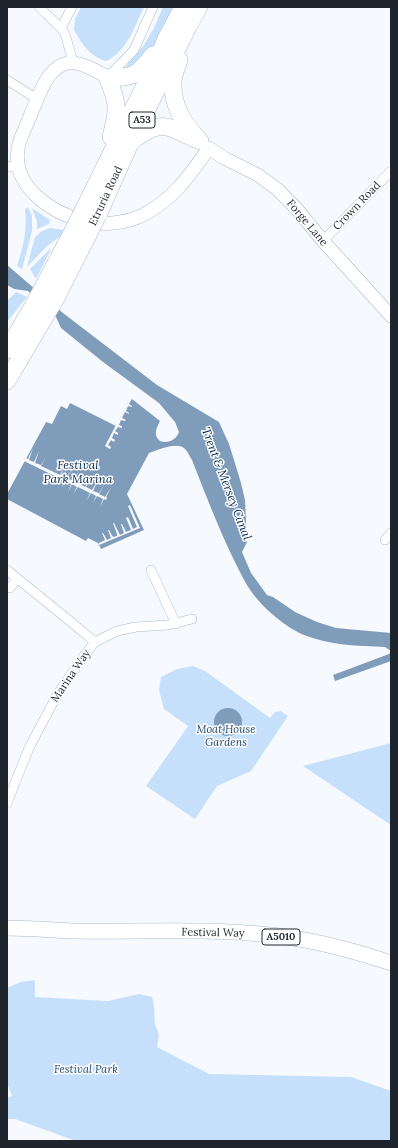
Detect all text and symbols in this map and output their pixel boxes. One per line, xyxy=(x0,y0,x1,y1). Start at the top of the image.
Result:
road number: A53 xyxy=(129,112,155,128)
street label: Etruria Road xyxy=(86,164,126,228)
street label: Crown Road xyxy=(331,179,383,233)
street label: Forge Lane xyxy=(284,197,330,249)
water label: Trent & Mersey Canal xyxy=(198,426,254,542)
water label: Festival Park Marina xyxy=(43,459,113,487)
street label: Marina Way xyxy=(49,647,93,705)
park label: Moat House Gardens xyxy=(196,723,256,749)
street label: Festival Way xyxy=(181,926,245,940)
road number: A5010 xyxy=(262,929,300,945)
park label: Festival Park xyxy=(54,1063,118,1077)

